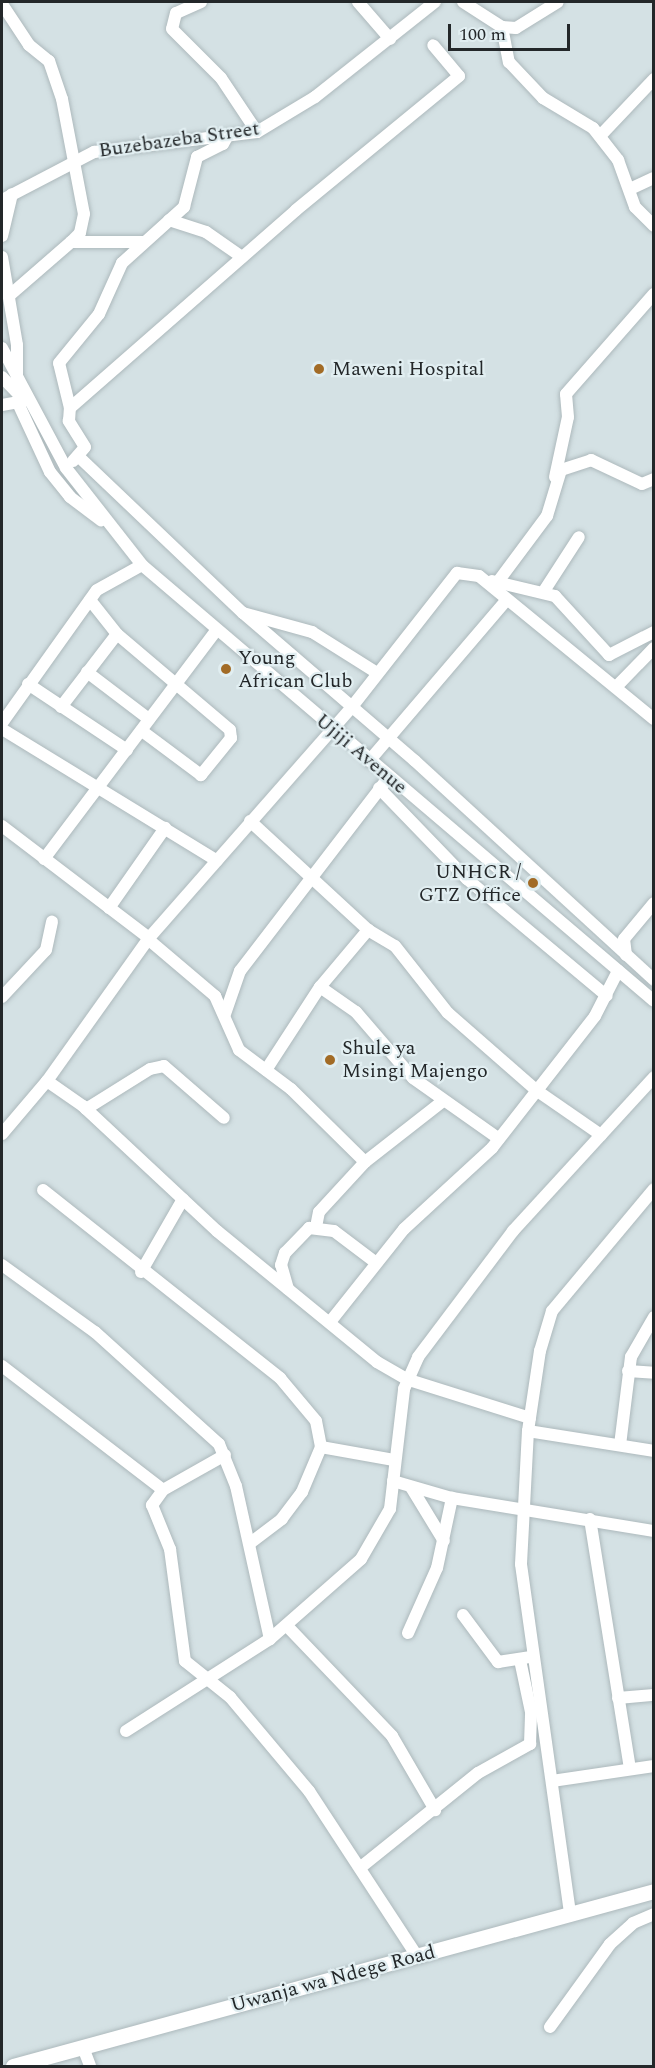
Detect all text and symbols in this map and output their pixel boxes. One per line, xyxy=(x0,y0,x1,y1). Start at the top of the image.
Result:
scale bar xyxy=(451,12,572,50)
text: 100 m xyxy=(459,21,506,48)
street label: Buzebazeba Street xyxy=(97,117,261,163)
place label: Maweni Hospital xyxy=(332,357,484,381)
marker: Maweni Hospital xyxy=(310,360,328,378)
place label: Young African Club xyxy=(238,646,352,693)
marker: Young African Club xyxy=(219,662,233,676)
street label: Ujiji Avenue xyxy=(310,709,412,799)
place label: UNHCR / GTZ Office xyxy=(419,860,521,907)
marker: UNHCR / GTZ Office xyxy=(526,876,540,890)
place label: Shule ya Msingi Majengo xyxy=(342,1036,488,1083)
marker: Shule ya Msingi Majengo xyxy=(323,1053,337,1067)
street label: Uwanja wa Ndege Road xyxy=(228,1940,438,2018)

